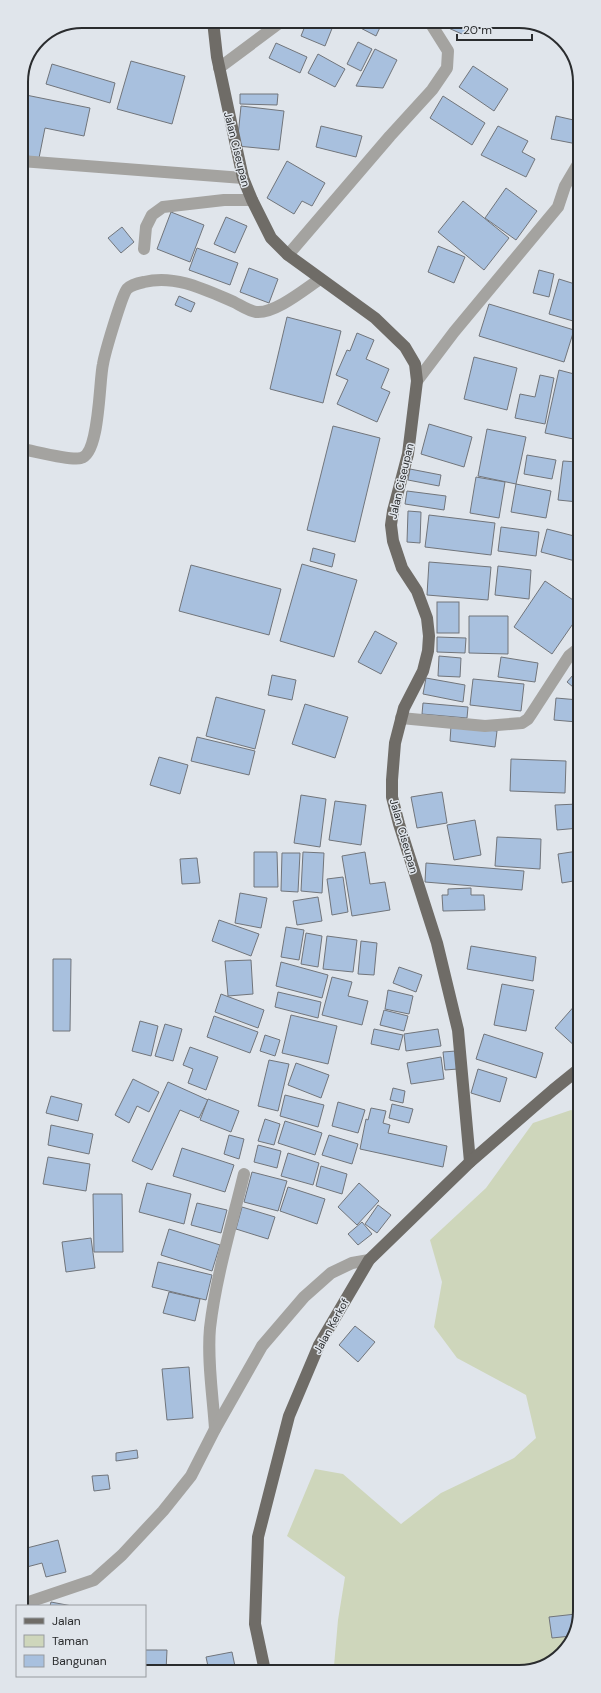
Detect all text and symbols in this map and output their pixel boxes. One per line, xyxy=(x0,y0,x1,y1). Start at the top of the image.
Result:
scale bar xyxy=(457,16,532,42)
text: 20 m xyxy=(463,22,492,38)
street label: Jalan Ciseupan xyxy=(221,110,253,188)
street label: Jalan Ciseupan xyxy=(386,442,416,520)
street label: Jalan Ciseupan xyxy=(387,797,421,875)
street label: Jalan Kerkof xyxy=(310,1296,352,1356)
legend xyxy=(16,1605,146,1677)
text: Jalan xyxy=(52,1613,81,1629)
text: Taman xyxy=(52,1633,89,1649)
text: Bangunan xyxy=(52,1653,107,1669)

